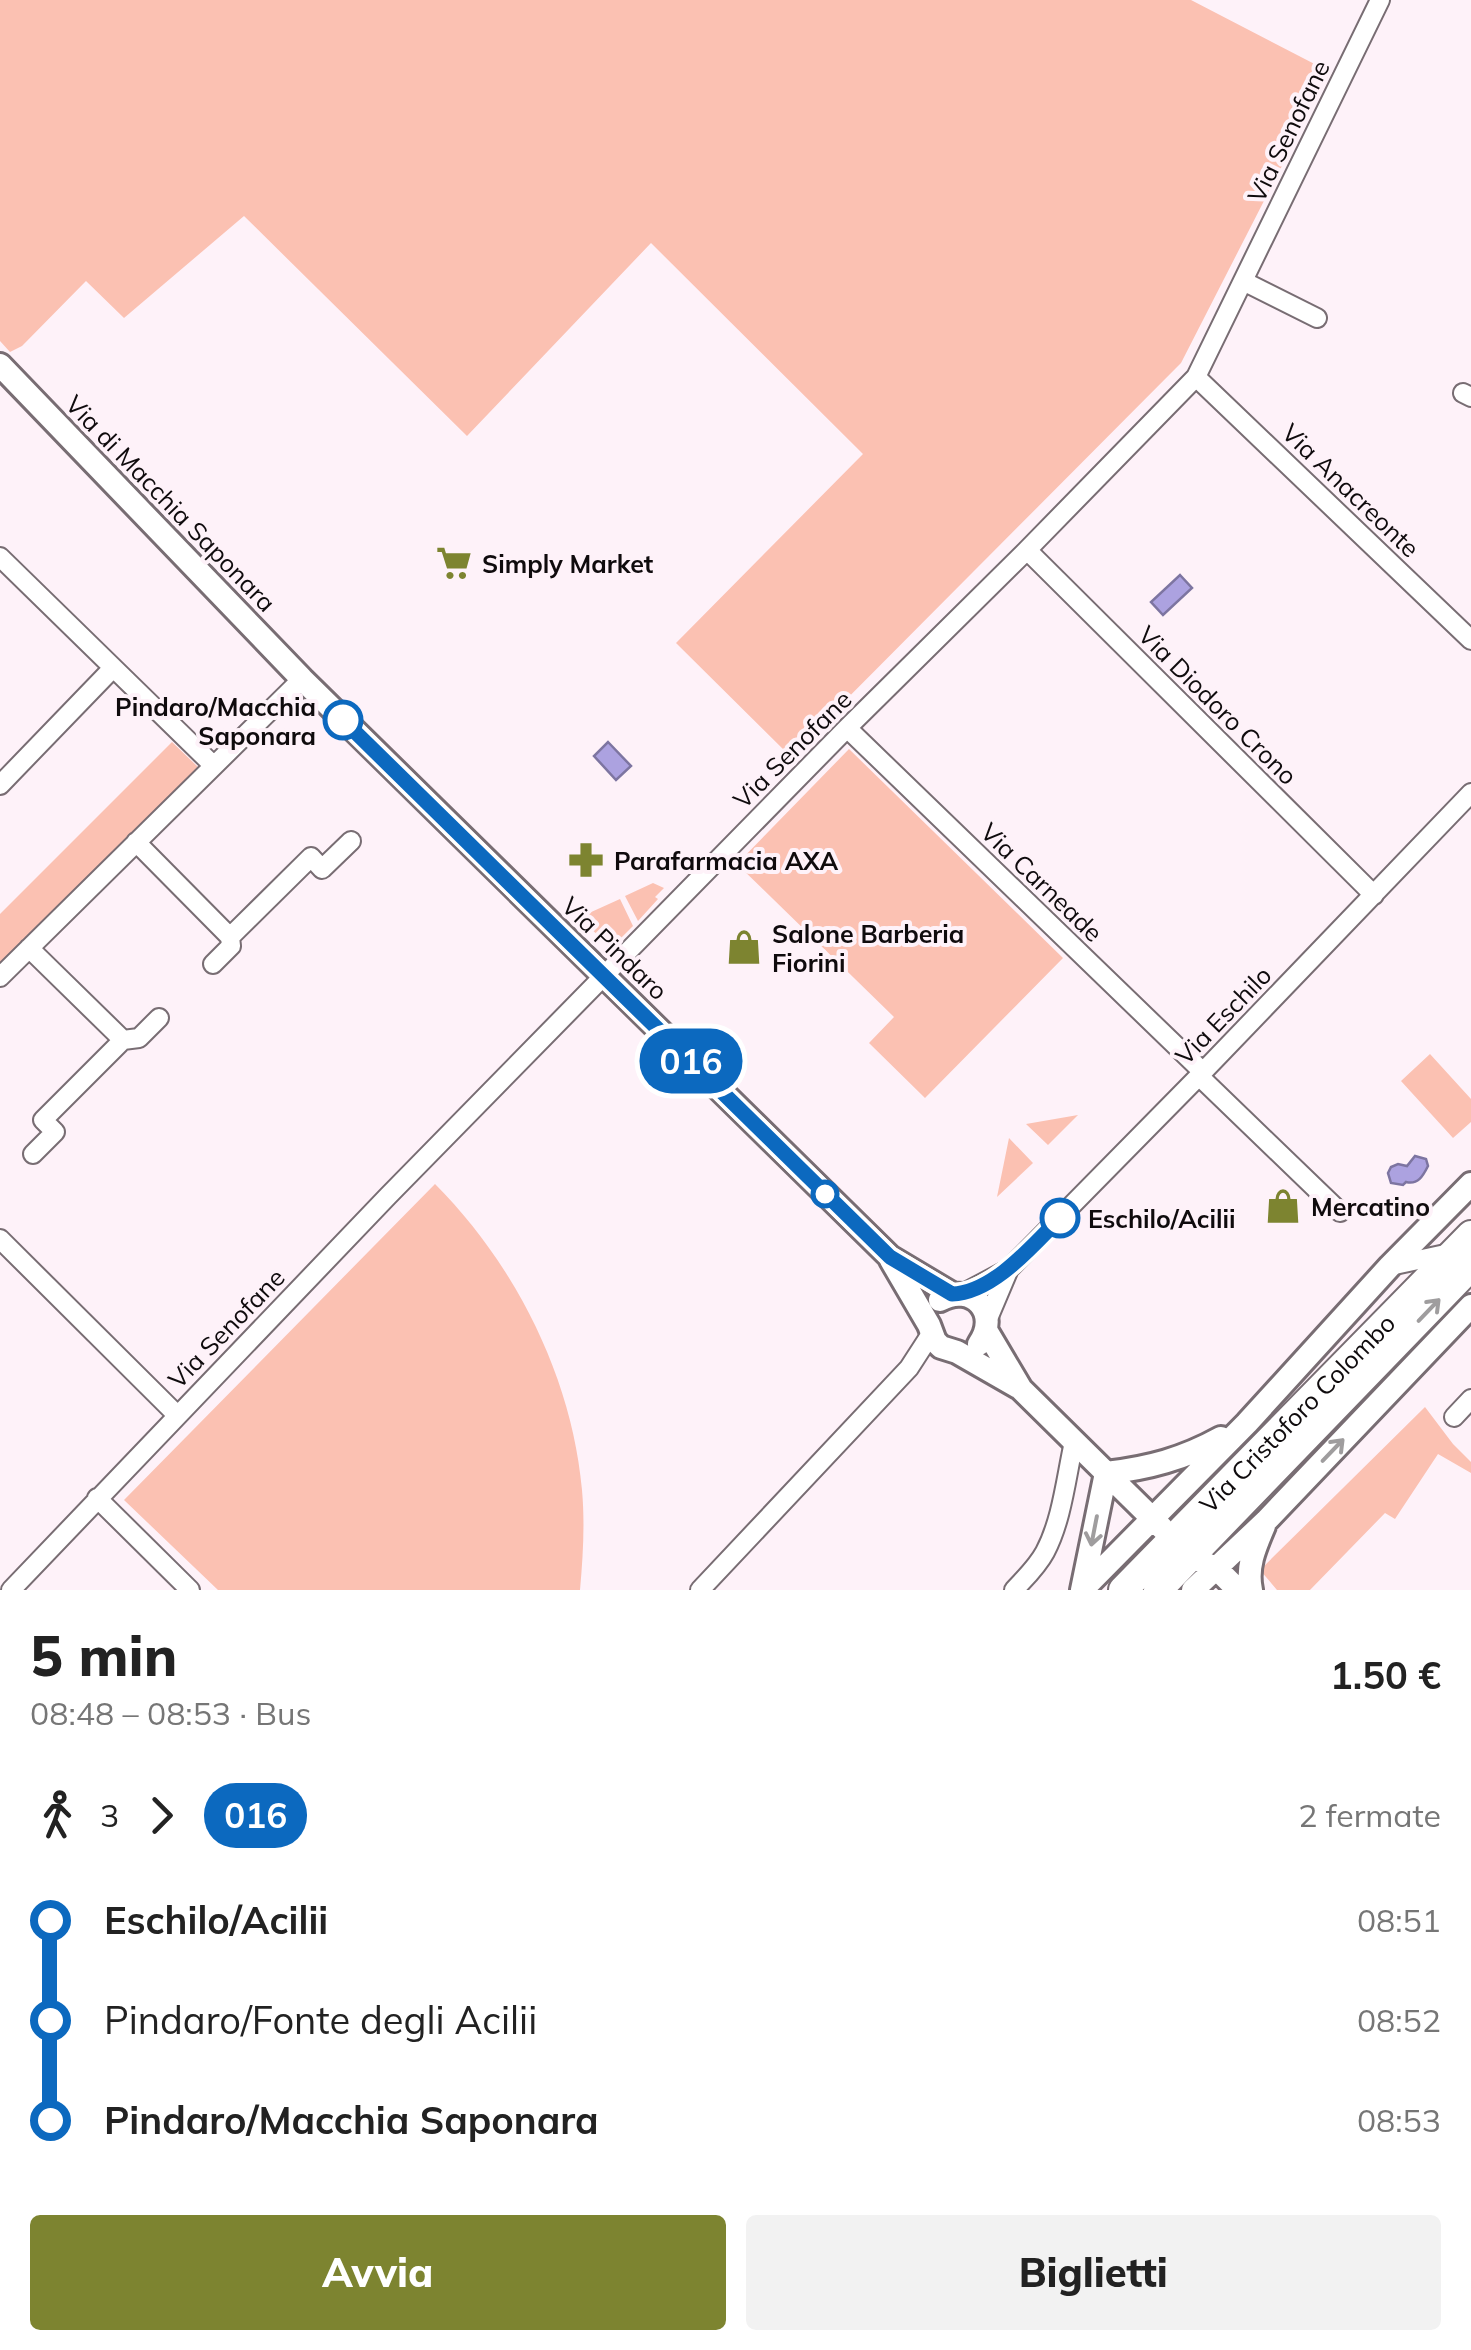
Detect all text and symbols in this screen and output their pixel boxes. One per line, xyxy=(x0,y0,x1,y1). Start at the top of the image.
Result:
street label: Via Senofane xyxy=(1240,55,1336,207)
street label: Via di Macchia Saponara xyxy=(59,388,283,618)
street label: Via Anacreonte xyxy=(1276,417,1426,563)
supermarket icon: Simply Market xyxy=(435,544,473,582)
place label: Simply Market xyxy=(482,548,654,579)
street label: Via Diodoro Crono xyxy=(1132,619,1304,791)
street label: Via Senofane xyxy=(726,683,858,815)
place label: Pindaro/Macchia Saponara xyxy=(115,691,316,751)
marker: Pindaro/Macchia Saponara xyxy=(324,701,362,739)
street label: Via Carneade xyxy=(975,816,1109,948)
pharmacy icon: Parafarmacia AXA xyxy=(567,841,605,879)
place label: Parafarmacia AXA xyxy=(614,845,838,876)
street label: Via Pindaro xyxy=(556,890,674,1006)
place label: Salone Barberia Fiorini xyxy=(772,918,964,978)
shop icon: Salone Barberia Fiorini xyxy=(725,928,763,966)
street label: Via Eschilo xyxy=(1168,959,1278,1071)
line badge: 016 xyxy=(634,1028,748,1094)
text: 016 xyxy=(659,1039,723,1083)
unlabelled marker xyxy=(812,1181,838,1207)
shop icon: Mercatino xyxy=(1264,1187,1302,1225)
place label: Mercatino xyxy=(1311,1191,1430,1222)
marker: Eschilo/Acilii xyxy=(1041,1199,1079,1237)
place label: Eschilo/Acilii xyxy=(1088,1203,1236,1234)
street label: Via Senofane xyxy=(161,1262,291,1394)
one-way arrow xyxy=(1417,1299,1441,1323)
street label: Via Cristoforo Colombo xyxy=(1192,1307,1401,1519)
one-way arrow xyxy=(1321,1438,1344,1463)
one-way arrow xyxy=(1083,1515,1102,1547)
text: 5 min xyxy=(30,1621,177,1690)
text: 1.50 € xyxy=(1330,1651,1441,1699)
text: 08:48 – 08:53 · Bus xyxy=(30,1693,311,1733)
icon: walk xyxy=(30,1788,85,1843)
icon: forward xyxy=(134,1788,189,1843)
text: 016 xyxy=(224,1793,287,1837)
text: 3 xyxy=(100,1795,119,1835)
text: 2 fermate xyxy=(1298,1795,1441,1835)
text: Eschilo/Acilii xyxy=(104,1896,328,1944)
text: 08:51 xyxy=(1357,1900,1441,1940)
text: Pindaro/Fonte degli Acilii xyxy=(104,1996,537,2044)
text: 08:52 xyxy=(1357,2000,1441,2040)
text: Pindaro/Macchia Saponara xyxy=(104,2096,599,2144)
text: 08:53 xyxy=(1357,2100,1441,2140)
button: Avvia xyxy=(30,2215,726,2330)
button: Biglietti xyxy=(746,2215,1441,2330)

